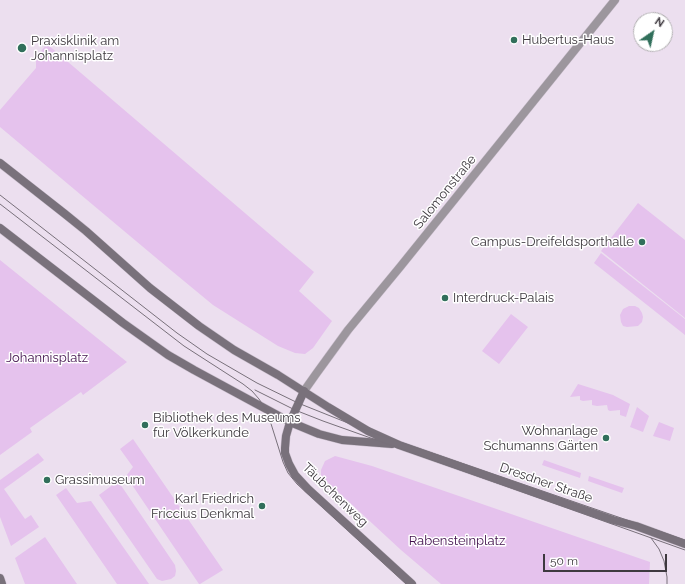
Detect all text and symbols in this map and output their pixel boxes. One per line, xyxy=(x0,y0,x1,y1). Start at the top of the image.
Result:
north arrow xyxy=(633,12,673,52)
text: N xyxy=(652,15,667,30)
place label: Hubertus-Haus xyxy=(522,32,614,48)
place label: Praxisklinik am Johannisplatz xyxy=(31,33,119,64)
marker: Hubertus-Haus xyxy=(509,35,519,45)
marker: Praxisklinik am Johannisplatz xyxy=(16,42,28,54)
street label: Salomonstraße xyxy=(410,152,480,232)
place label: Campus-Dreifeldsporthalle xyxy=(471,234,634,250)
marker: Campus-Dreifeldsporthalle xyxy=(637,237,647,247)
place label: Interdruck-Palais xyxy=(453,290,554,306)
marker: Interdruck-Palais xyxy=(440,293,450,303)
park label: Johannisplatz xyxy=(6,350,88,366)
place label: Bibliothek des Museums für Völkerkunde xyxy=(153,410,301,441)
marker: Bibliothek des Museums für Völkerkunde xyxy=(140,420,150,430)
place label: Wohnanlage Schumanns Gärten xyxy=(483,423,598,454)
marker: Wohnanlage Schumanns Gärten xyxy=(601,433,611,443)
street label: Täubchenweg xyxy=(299,460,371,530)
street label: Dresdner Straße xyxy=(497,460,595,506)
place label: Grassimuseum xyxy=(55,472,145,488)
marker: Grassimuseum xyxy=(42,475,52,485)
place label: Karl Friedrich Friccius Denkmal xyxy=(151,491,254,522)
marker: Karl Friedrich Friccius Denkmal xyxy=(257,501,267,511)
park label: Rabensteinplatz xyxy=(409,533,505,549)
scale bar xyxy=(545,546,669,572)
text: 50 m xyxy=(550,554,578,568)

